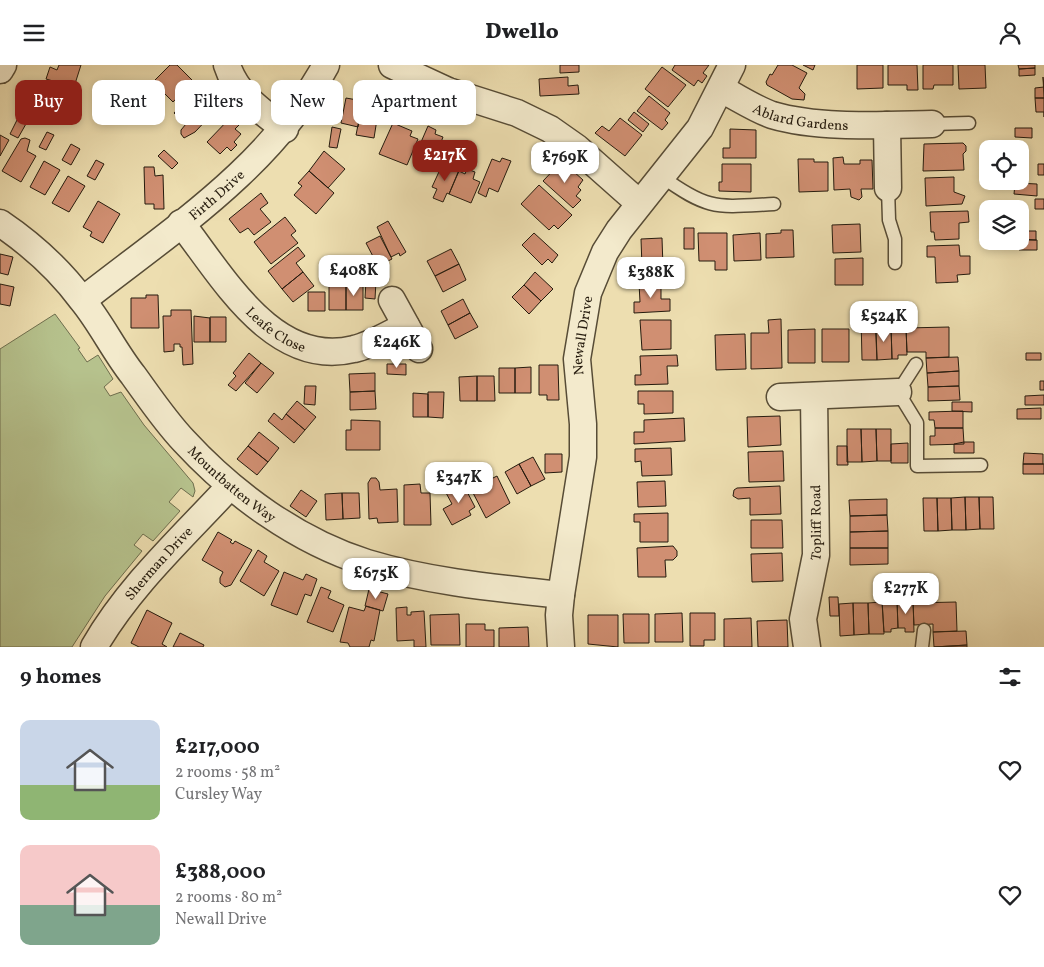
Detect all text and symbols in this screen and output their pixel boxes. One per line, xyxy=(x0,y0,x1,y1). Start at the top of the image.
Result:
text: Dwello xyxy=(485,17,559,48)
icon: menu xyxy=(20,19,48,47)
icon: person xyxy=(996,19,1024,47)
chip: Buy xyxy=(15,80,82,125)
chip: Rent xyxy=(92,80,165,125)
chip: Filters xyxy=(175,80,261,125)
chip: New xyxy=(271,80,343,125)
chip: Apartment xyxy=(353,80,476,125)
street label: Ablard Gardens xyxy=(749,100,849,136)
pin: £217K xyxy=(410,139,480,182)
map controls xyxy=(979,140,1029,250)
button: locate xyxy=(979,140,1029,190)
pin: £769K xyxy=(530,141,600,184)
text: £217K xyxy=(423,145,467,167)
text: £769K xyxy=(542,147,588,169)
street label: Firth Drive xyxy=(186,166,250,225)
button: layers xyxy=(979,200,1029,250)
pin: £408K xyxy=(319,255,389,297)
pin: £388K xyxy=(616,257,686,299)
text: £408K xyxy=(330,260,378,282)
text: £388K xyxy=(628,262,674,284)
street label: Newall Drive xyxy=(569,294,598,376)
pin: £524K xyxy=(849,301,919,343)
street label: Leafe Close xyxy=(241,303,308,358)
text: £524K xyxy=(861,306,907,328)
pin: £246K xyxy=(362,327,432,369)
text: £246K xyxy=(373,332,421,354)
street label: Mountbatten Way xyxy=(183,443,280,528)
pin: £347K xyxy=(424,461,494,504)
text: £347K xyxy=(436,467,482,489)
street label: Topliff Road xyxy=(807,484,827,563)
street label: Sherman Drive xyxy=(121,523,198,605)
pin: £675K xyxy=(341,557,411,600)
text: £675K xyxy=(354,563,398,585)
pin: £277K xyxy=(871,573,941,615)
text: £277K xyxy=(884,578,928,600)
text: 9 homes xyxy=(20,663,101,692)
icon: filters xyxy=(996,663,1024,691)
text: £217,000 xyxy=(175,733,260,762)
icon: home xyxy=(60,740,120,800)
icon: heart xyxy=(996,756,1024,784)
text: 2 rooms · 58 m² xyxy=(175,762,280,784)
text: Cursley Way xyxy=(175,784,262,806)
text: £388,000 xyxy=(175,858,266,887)
icon: home xyxy=(60,865,120,925)
icon: heart xyxy=(996,881,1024,909)
text: 2 rooms · 80 m² xyxy=(175,887,282,909)
text: Newall Drive xyxy=(175,909,267,931)

